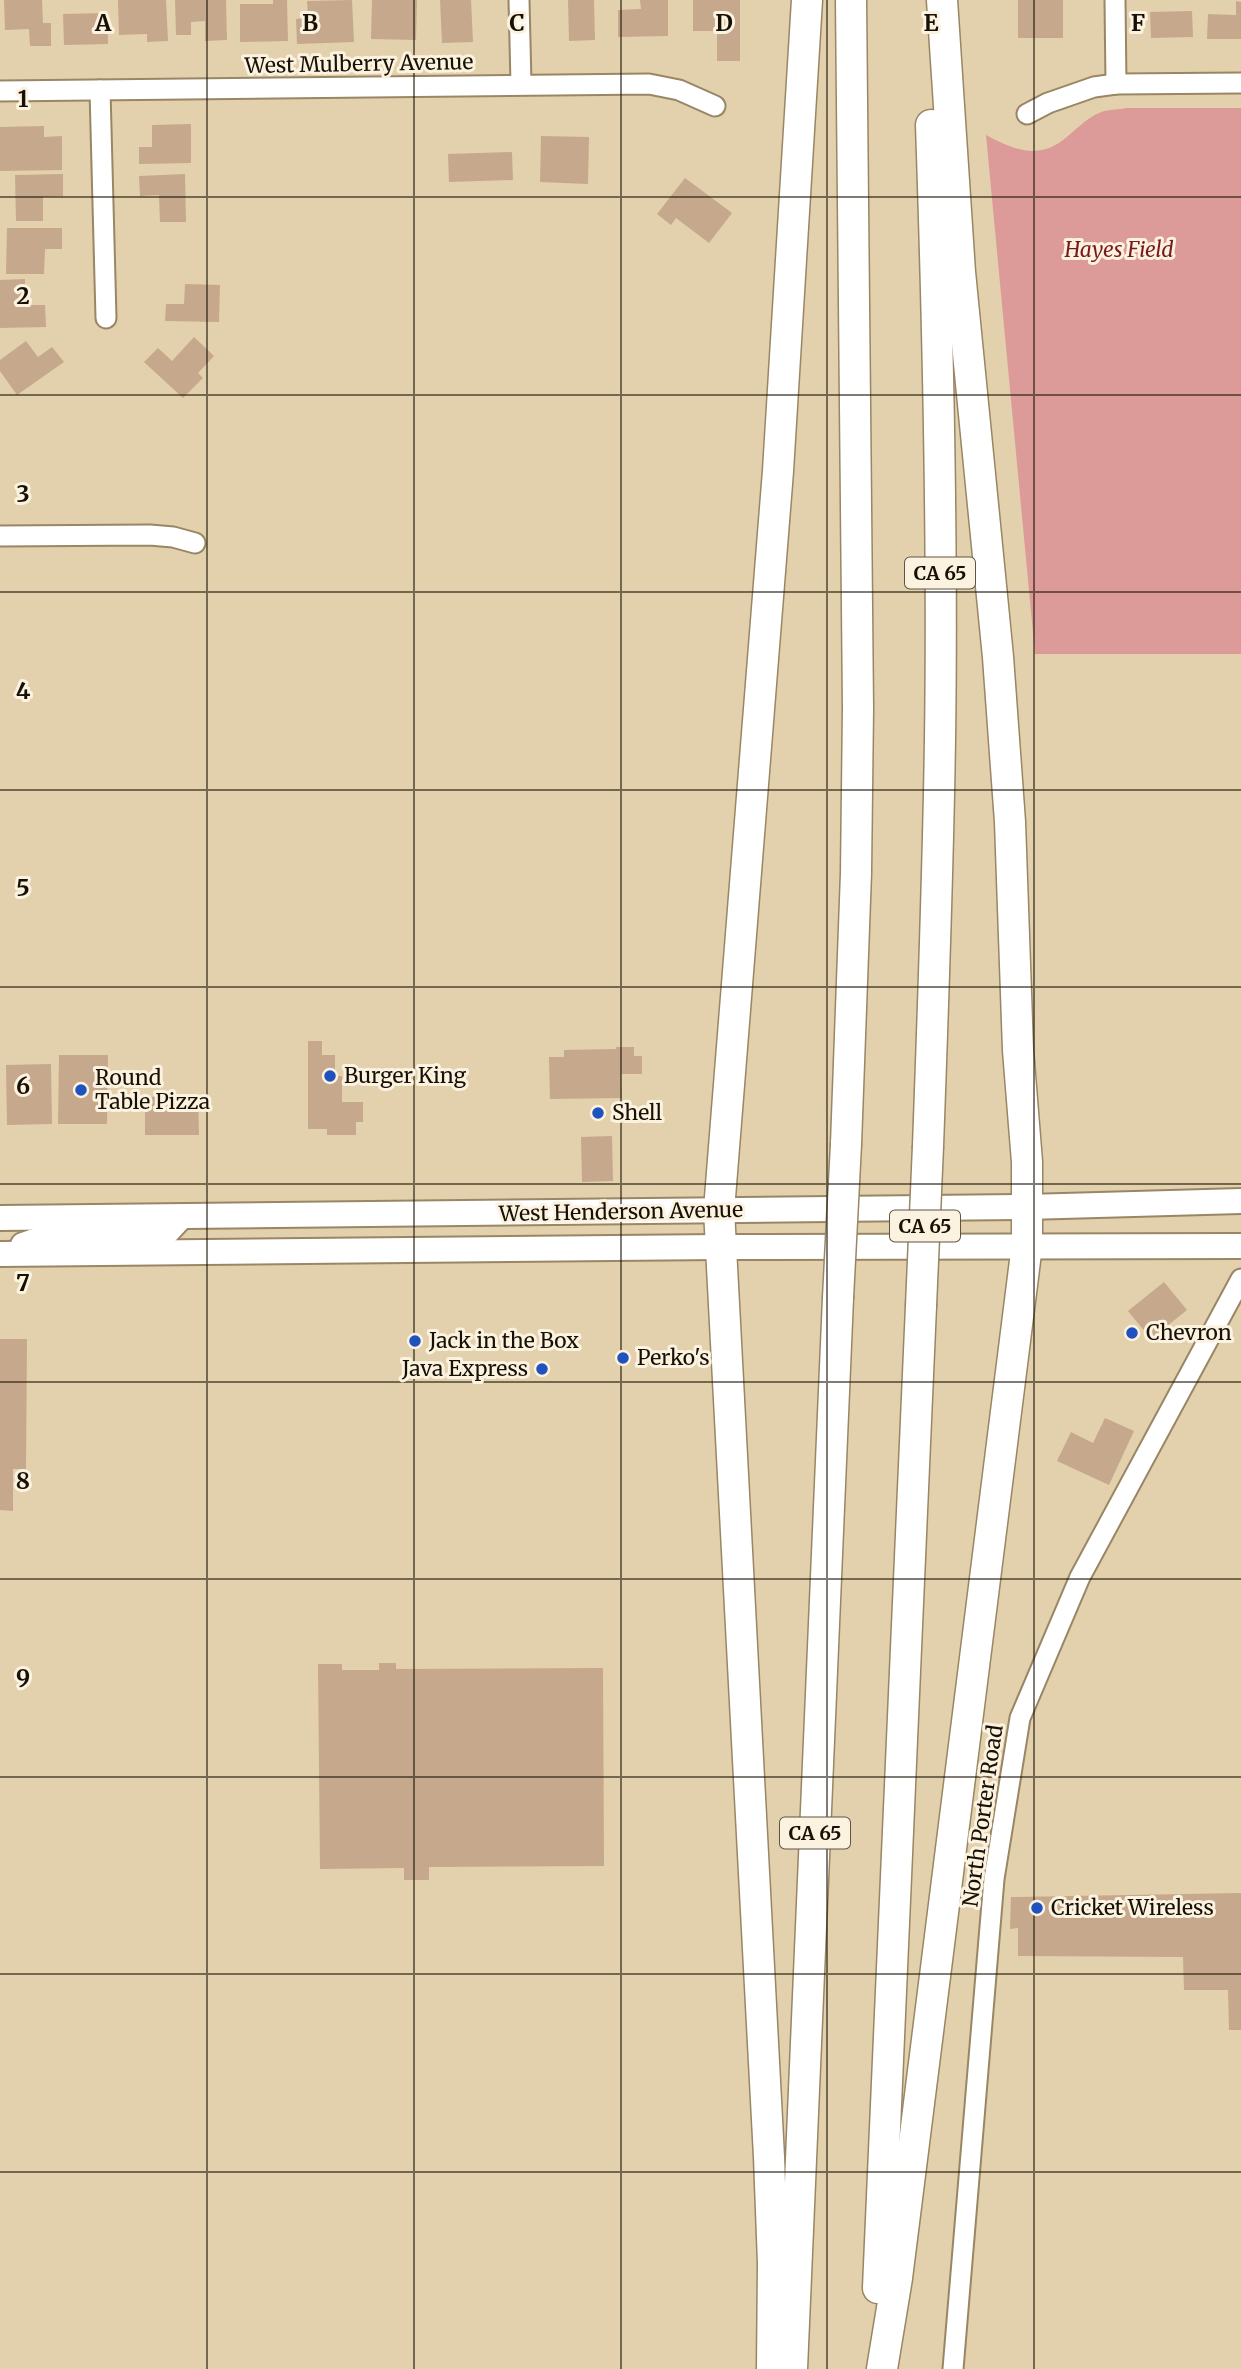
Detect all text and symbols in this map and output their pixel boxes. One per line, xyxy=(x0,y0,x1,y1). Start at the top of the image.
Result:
text: A xyxy=(94,8,112,37)
text: B xyxy=(302,8,318,37)
text: C xyxy=(509,8,525,37)
text: D xyxy=(715,8,733,37)
text: E xyxy=(923,8,939,37)
text: F xyxy=(1131,8,1145,37)
street label: West Mulberry Avenue xyxy=(243,48,474,79)
text: 1 xyxy=(18,84,29,113)
park label: Hayes Field xyxy=(1063,236,1174,263)
text: 2 xyxy=(16,281,30,310)
text: 3 xyxy=(16,479,30,508)
road number: CA 65 xyxy=(905,558,975,588)
text: 4 xyxy=(16,676,31,705)
text: 5 xyxy=(16,873,30,902)
place label: Burger King xyxy=(344,1062,467,1089)
place label: Round Table Pizza xyxy=(95,1064,210,1115)
marker: Burger King xyxy=(322,1068,338,1084)
text: 6 xyxy=(16,1071,30,1100)
marker: Round Table Pizza xyxy=(73,1082,89,1098)
place label: Shell xyxy=(612,1099,663,1126)
marker: Shell xyxy=(590,1105,606,1121)
street label: West Henderson Avenue xyxy=(498,1196,743,1227)
road number: CA 65 xyxy=(890,1210,960,1242)
text: 7 xyxy=(16,1268,30,1297)
place label: Chevron xyxy=(1146,1319,1232,1346)
marker: Chevron xyxy=(1124,1325,1140,1341)
place label: Jack in the Box xyxy=(428,1327,579,1354)
marker: Jack in the Box xyxy=(407,1333,423,1349)
place label: Perko's xyxy=(637,1344,710,1371)
marker: Perko's xyxy=(615,1350,631,1366)
place label: Java Express xyxy=(401,1355,528,1382)
marker: Java Express xyxy=(534,1361,550,1377)
text: 8 xyxy=(16,1466,30,1495)
text: 9 xyxy=(16,1663,30,1692)
street label: North Porter Road xyxy=(956,1723,1009,1909)
road number: CA 65 xyxy=(780,1817,850,1848)
place label: Cricket Wireless xyxy=(1051,1894,1214,1921)
marker: Cricket Wireless xyxy=(1029,1900,1045,1916)

